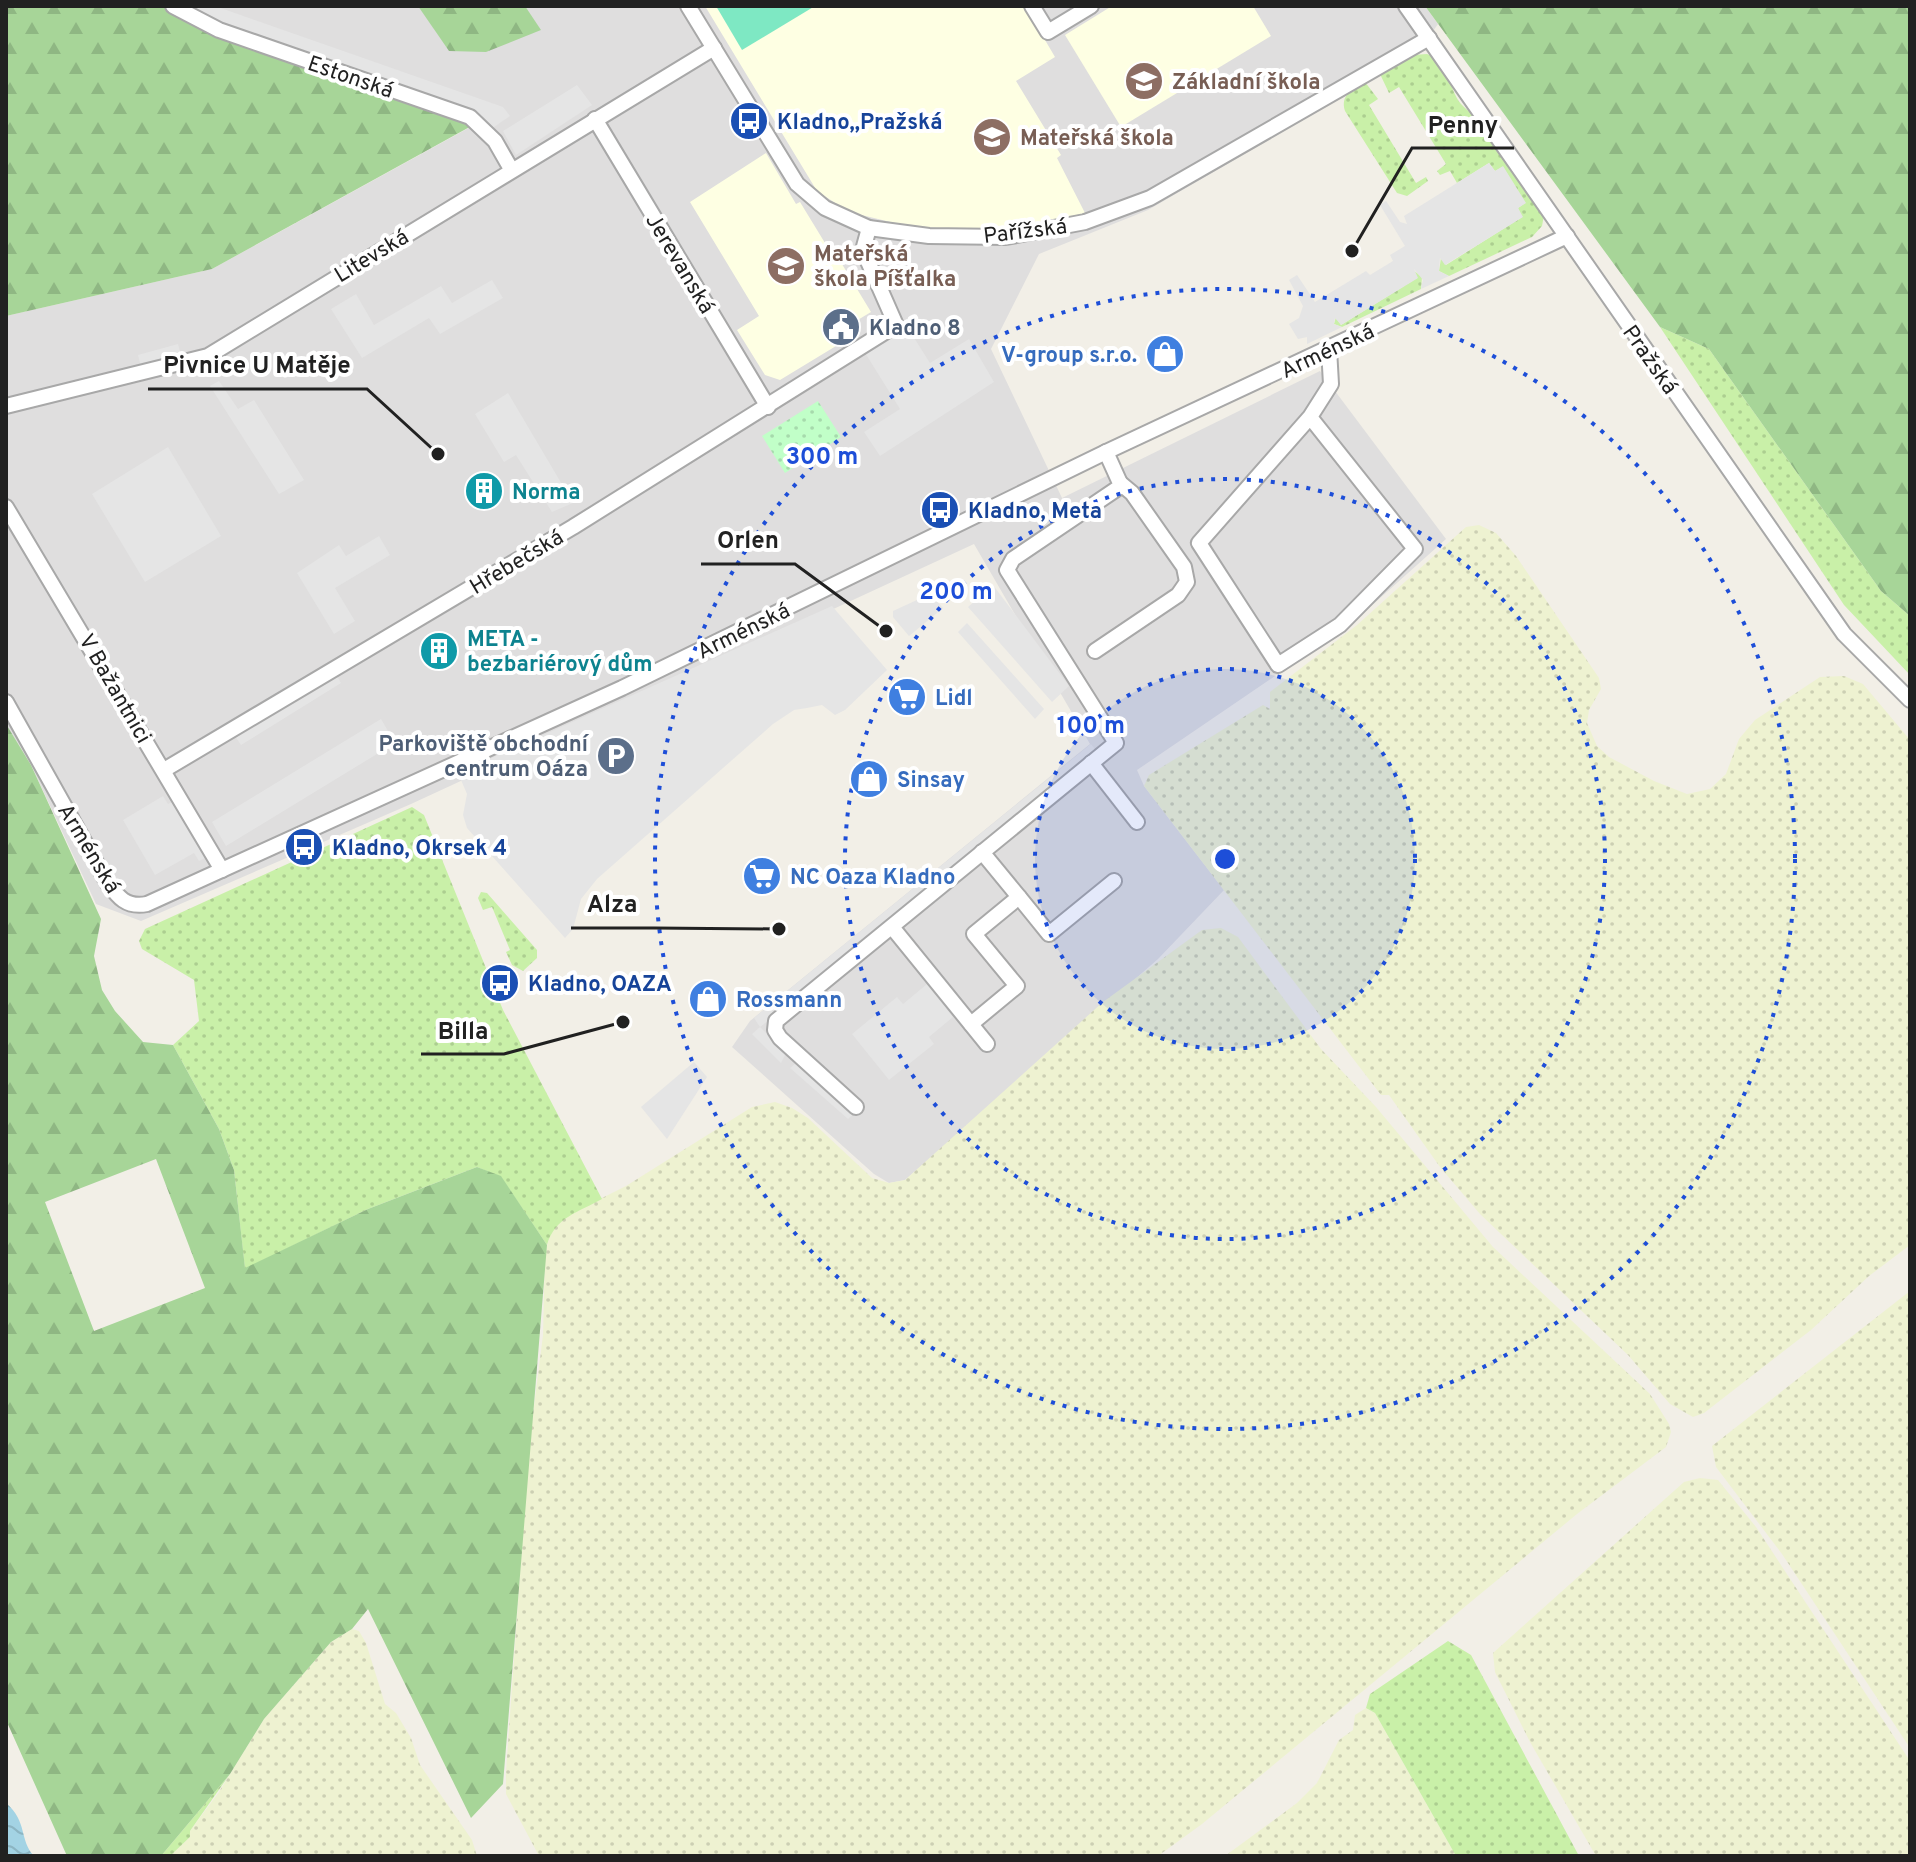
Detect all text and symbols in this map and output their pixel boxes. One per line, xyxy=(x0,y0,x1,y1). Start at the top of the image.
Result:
street label: Estonská xyxy=(304,51,397,106)
school or university icon: Základní škola xyxy=(1123,60,1165,102)
place label: Základní škola xyxy=(1172,70,1321,97)
bus stop icon: Kladno,,Pražská xyxy=(728,100,770,142)
callout: Penny xyxy=(1412,100,1514,148)
place label: Kladno,,Pražská xyxy=(777,110,943,137)
text: Penny xyxy=(1428,112,1498,142)
school or university icon: Mateřská škola xyxy=(971,116,1013,158)
place label: Mateřská škola xyxy=(1020,126,1174,153)
street label: Jerevanská xyxy=(638,209,719,319)
street label: Pařížská xyxy=(982,214,1069,251)
street label: Litevská xyxy=(330,225,414,290)
place label: Mateřská škola Píšťalka xyxy=(814,242,956,294)
school or university icon: Mateřská škola Píšťalka xyxy=(765,245,807,287)
public building icon: Kladno 8 xyxy=(820,306,862,348)
place label: Kladno 8 xyxy=(869,316,961,343)
street label: Arménská xyxy=(1277,319,1379,386)
street label: Pražská xyxy=(1615,321,1682,400)
shop icon: V-group s.r.o. xyxy=(1144,333,1186,375)
callout: Pivnice U Matěje xyxy=(148,341,367,389)
place label: V-group s.r.o. xyxy=(1001,343,1137,370)
text: Pivnice U Matěje xyxy=(163,352,351,382)
text: 300 m xyxy=(786,443,858,473)
building icon: Norma xyxy=(463,470,505,512)
place label: Norma xyxy=(512,480,581,507)
bus stop icon: Kladno, Meta xyxy=(919,489,961,531)
place label: Kladno, Meta xyxy=(968,499,1102,526)
callout: Orlen xyxy=(701,516,795,564)
street label: Hřebečská xyxy=(466,525,569,602)
text: Orlen xyxy=(717,527,779,557)
text: 200 m xyxy=(919,578,993,608)
street label: Arménská xyxy=(693,598,795,666)
place label: META - bezbariérový dům xyxy=(467,627,653,679)
street label: V Bažantnici xyxy=(72,630,156,749)
building icon: META - bezbariérový dům xyxy=(418,630,460,672)
supermarket icon: Lidl xyxy=(886,676,928,718)
place label: Lidl xyxy=(935,686,973,713)
text: 100 m xyxy=(1057,712,1125,742)
place label: Parkoviště obchodní centrum Oáza xyxy=(378,732,590,784)
parking icon: Parkoviště obchodní centrum Oáza xyxy=(595,735,637,777)
shop icon: Sinsay xyxy=(848,758,890,800)
place label: Sinsay xyxy=(897,768,965,795)
street label: Arménská xyxy=(50,799,125,899)
bus stop icon: Kladno, Okrsek 4 xyxy=(283,826,325,868)
place label: Kladno, Okrsek 4 xyxy=(332,836,507,863)
centre of rings xyxy=(1211,845,1239,873)
supermarket icon: NC Oaza Kladno xyxy=(741,855,783,897)
place label: NC Oaza Kladno xyxy=(790,865,955,892)
callout: Alza xyxy=(571,880,654,928)
text: Alza xyxy=(587,891,637,921)
bus stop icon: Kladno, OAZA xyxy=(479,962,521,1004)
place label: Kladno, OAZA xyxy=(528,972,672,999)
shop icon: Rossmann xyxy=(687,978,729,1020)
place label: Rossmann xyxy=(736,988,842,1015)
callout: Billa xyxy=(421,1006,504,1054)
text: Billa xyxy=(438,1018,488,1048)

